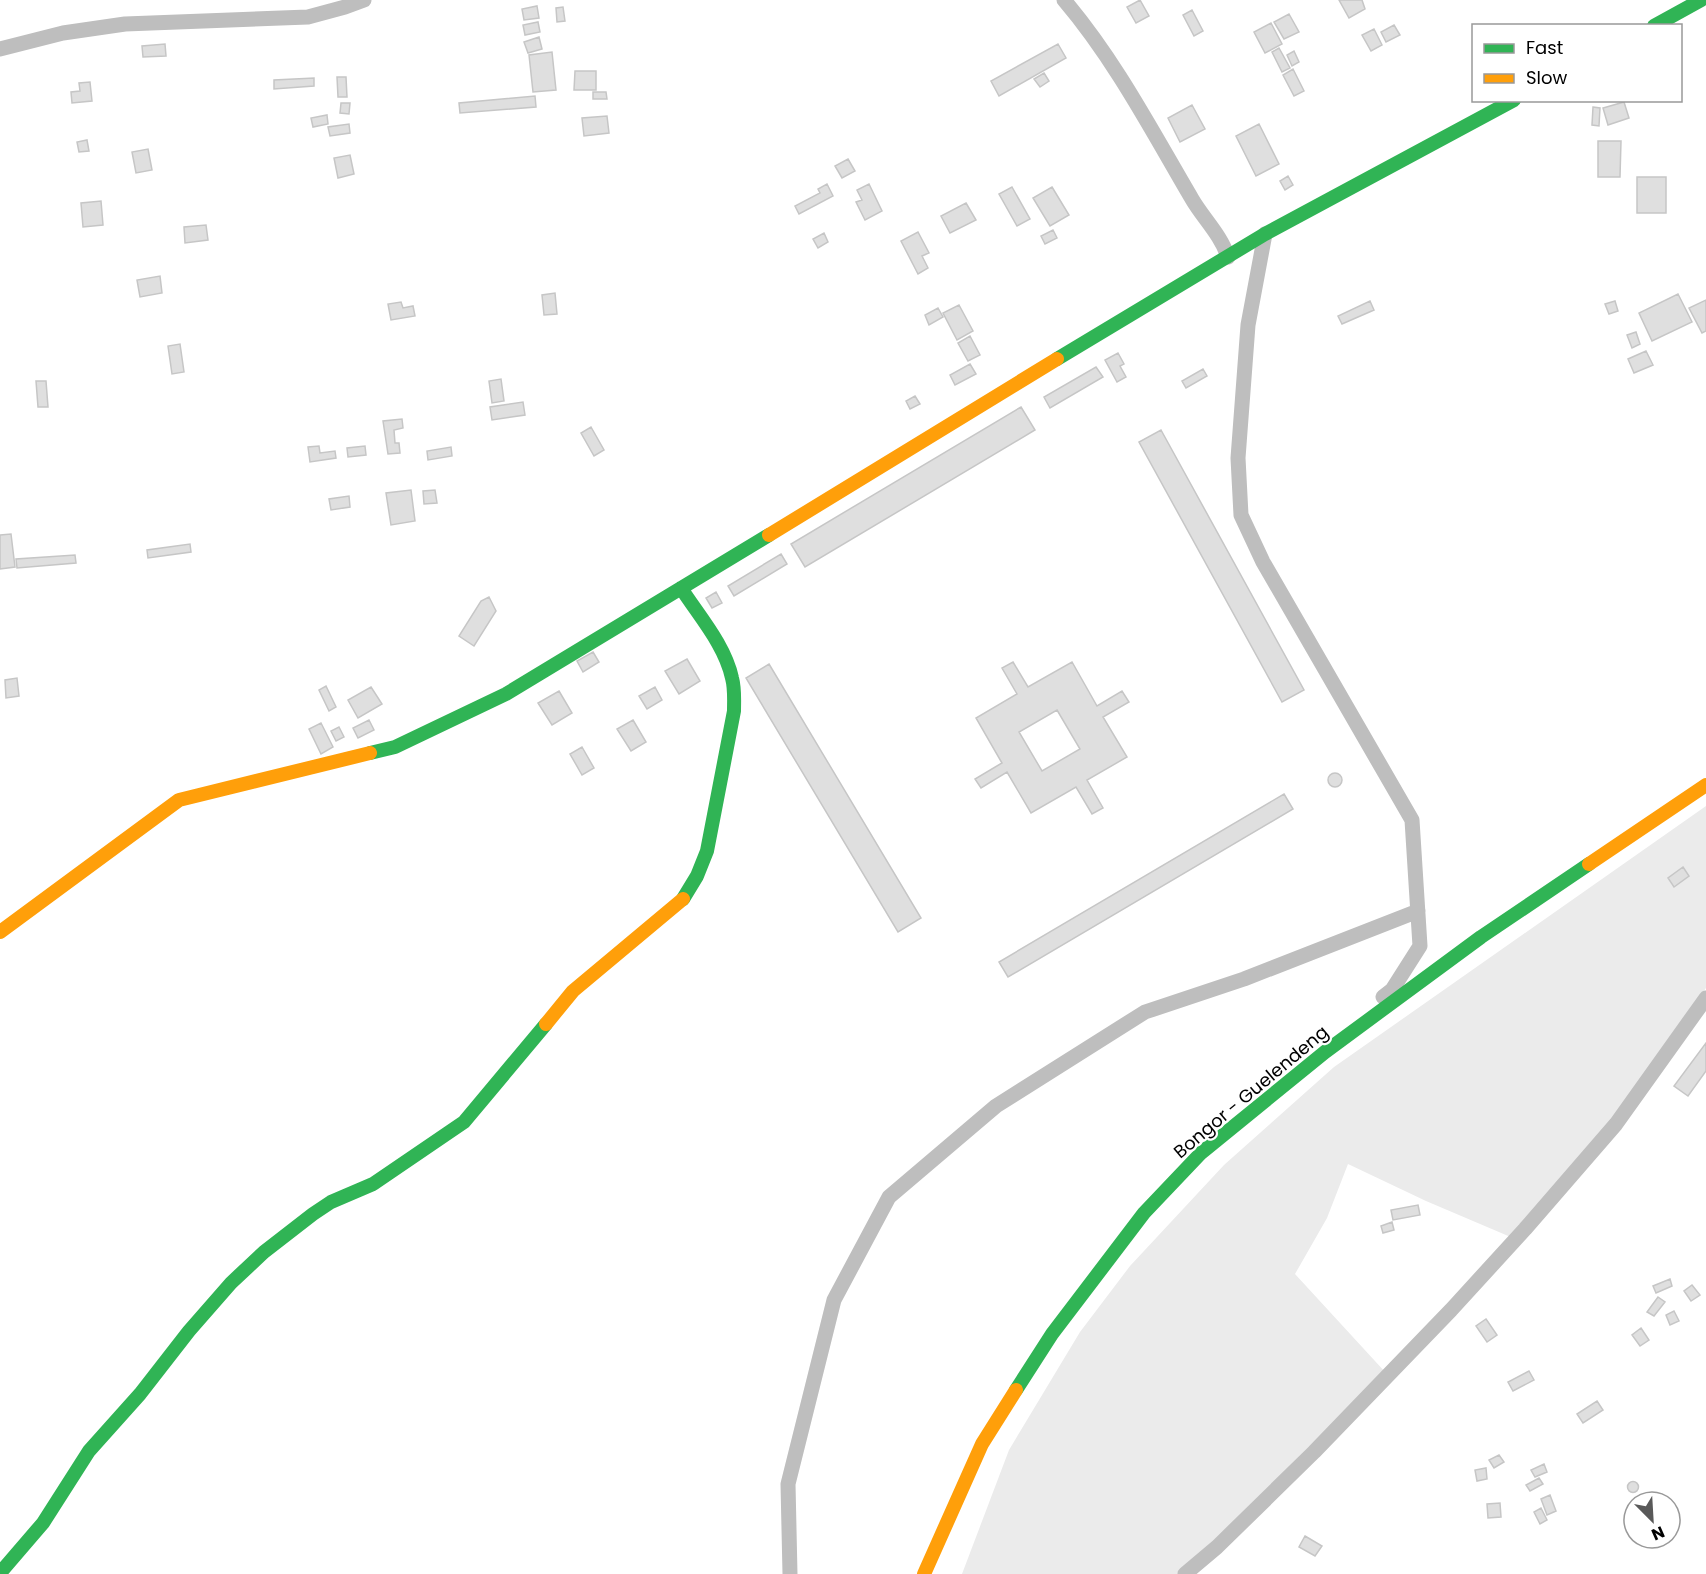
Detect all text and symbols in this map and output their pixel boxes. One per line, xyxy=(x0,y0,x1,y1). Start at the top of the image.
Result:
legend xyxy=(1472,24,1682,102)
text: Fast xyxy=(1526,35,1563,60)
text: Slow xyxy=(1526,65,1568,90)
street label: Bongor - Guelendeng xyxy=(1168,1019,1333,1164)
north arrow xyxy=(1622,1490,1682,1550)
text: N xyxy=(1648,1520,1668,1546)

